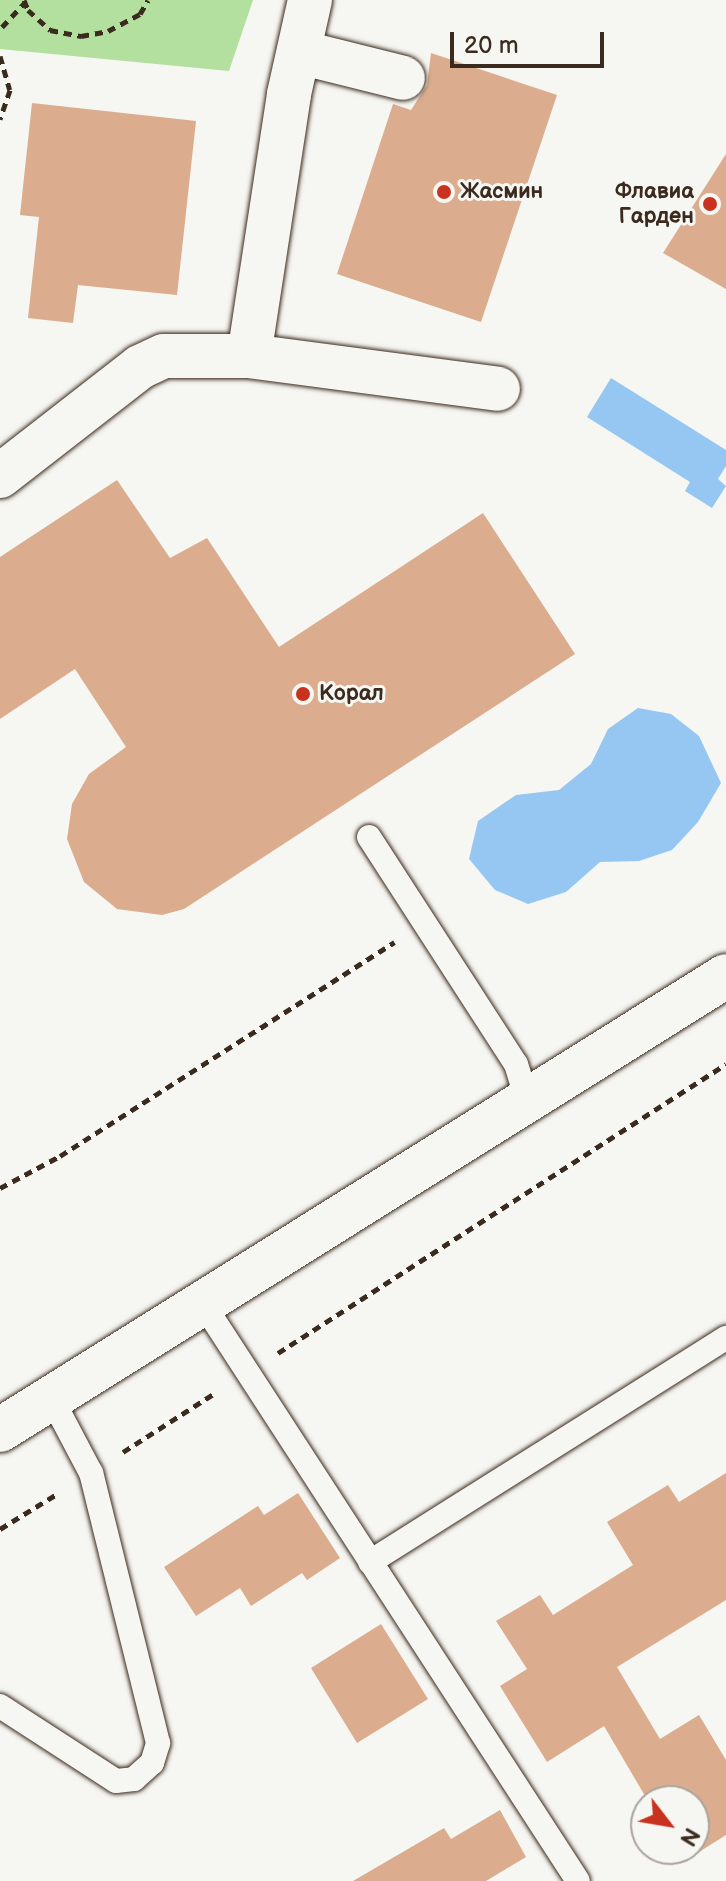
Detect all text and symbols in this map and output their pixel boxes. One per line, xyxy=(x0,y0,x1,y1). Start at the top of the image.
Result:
scale bar xyxy=(454,16,608,66)
text: 20 m xyxy=(464,31,519,60)
place label: Флавиа Гарден xyxy=(615,178,694,230)
place label: Жасмин xyxy=(460,179,543,205)
marker: Жасмин xyxy=(435,183,453,201)
marker: Флавиа Гарден xyxy=(701,195,719,213)
place label: Корал xyxy=(319,681,384,707)
marker: Корал xyxy=(294,685,312,703)
north arrow xyxy=(630,1785,710,1865)
text: N xyxy=(673,1823,705,1851)

